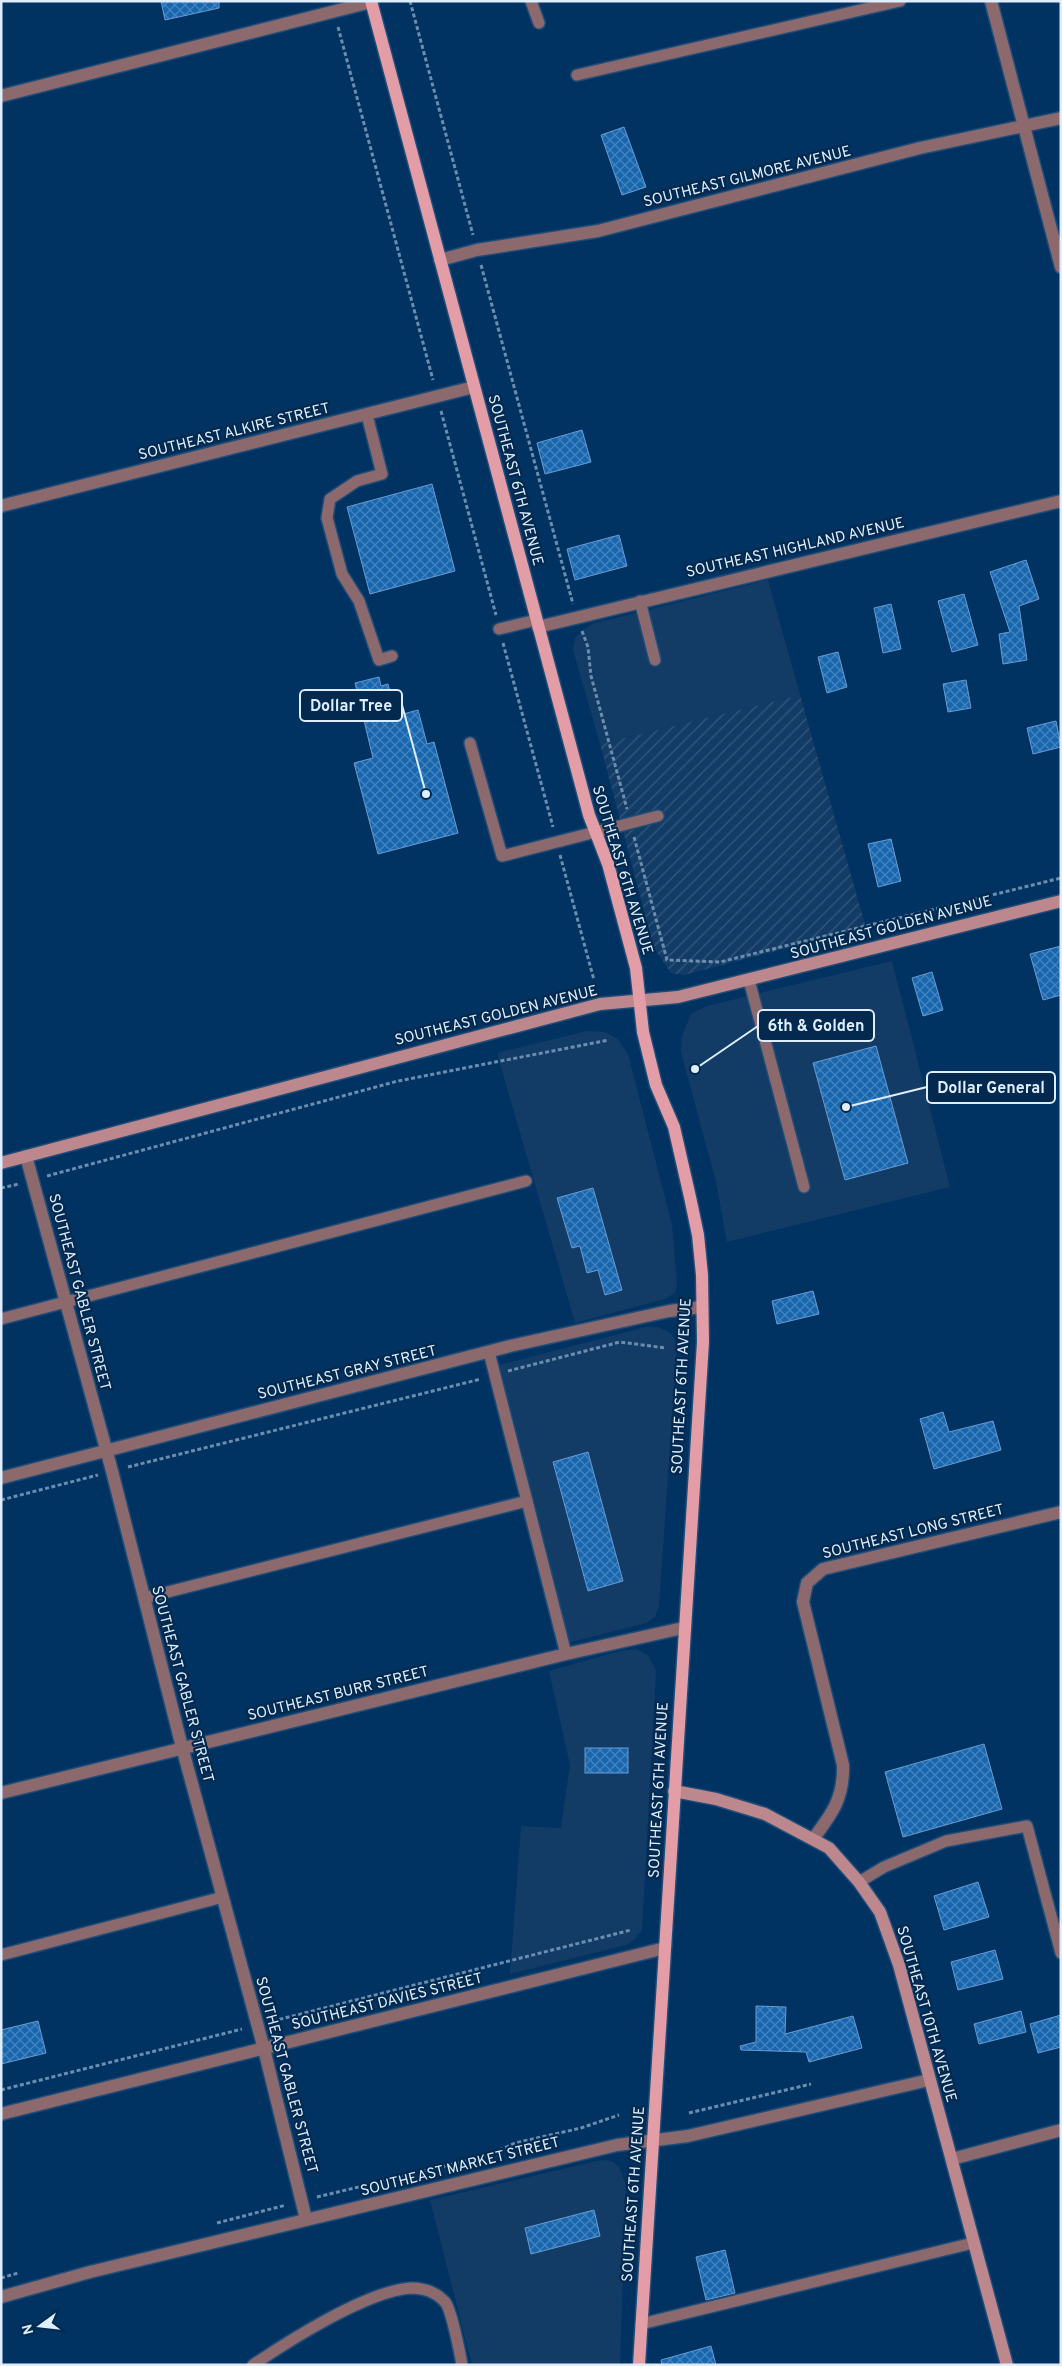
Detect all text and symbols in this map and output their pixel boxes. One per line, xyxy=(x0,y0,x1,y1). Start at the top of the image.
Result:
street label: SOUTHEAST GILMORE AVENUE xyxy=(641,142,853,213)
street label: SOUTHEAST 6TH AVENUE xyxy=(483,393,547,568)
street label: SOUTHEAST ALKIRE STREET xyxy=(137,399,332,465)
street label: SOUTHEAST HIGHLAND AVENUE xyxy=(684,514,906,583)
callout: Dollar Tree xyxy=(300,690,402,721)
text: Dollar Tree xyxy=(310,697,392,717)
street label: SOUTHEAST 6TH AVENUE xyxy=(587,783,656,957)
street label: SOUTHEAST GOLDEN AVENUE xyxy=(788,892,994,965)
street label: SOUTHEAST GOLDEN AVENUE xyxy=(393,982,600,1051)
callout: 6th & Golden xyxy=(758,1010,874,1041)
text: 6th & Golden xyxy=(768,1017,864,1037)
callout: Dollar General xyxy=(927,1072,1055,1103)
text: Dollar General xyxy=(937,1079,1045,1099)
street label: SOUTHEAST GABLER STREET xyxy=(43,1192,114,1393)
street label: SOUTHEAST 6TH AVENUE xyxy=(668,1298,697,1475)
street label: SOUTHEAST GRAY STREET xyxy=(256,1342,439,1405)
street label: SOUTHEAST LONG STREET xyxy=(821,1501,1006,1564)
street label: SOUTHEAST GABLER STREET xyxy=(146,1584,217,1785)
street label: SOUTHEAST BURR STREET xyxy=(246,1663,431,1726)
street label: SOUTHEAST 6TH AVENUE xyxy=(645,1702,674,1879)
street label: SOUTHEAST 10TH AVENUE xyxy=(891,1924,960,2105)
street label: SOUTHEAST DAVIES STREET xyxy=(290,1969,485,2035)
street label: SOUTHEAST GABLER STREET xyxy=(250,1975,321,2176)
street label: SOUTHEAST 6TH AVENUE xyxy=(619,2106,650,2283)
street label: SOUTHEAST MARKET STREET xyxy=(359,2133,562,2201)
north arrow xyxy=(15,2301,65,2351)
text: N xyxy=(19,2322,38,2336)

